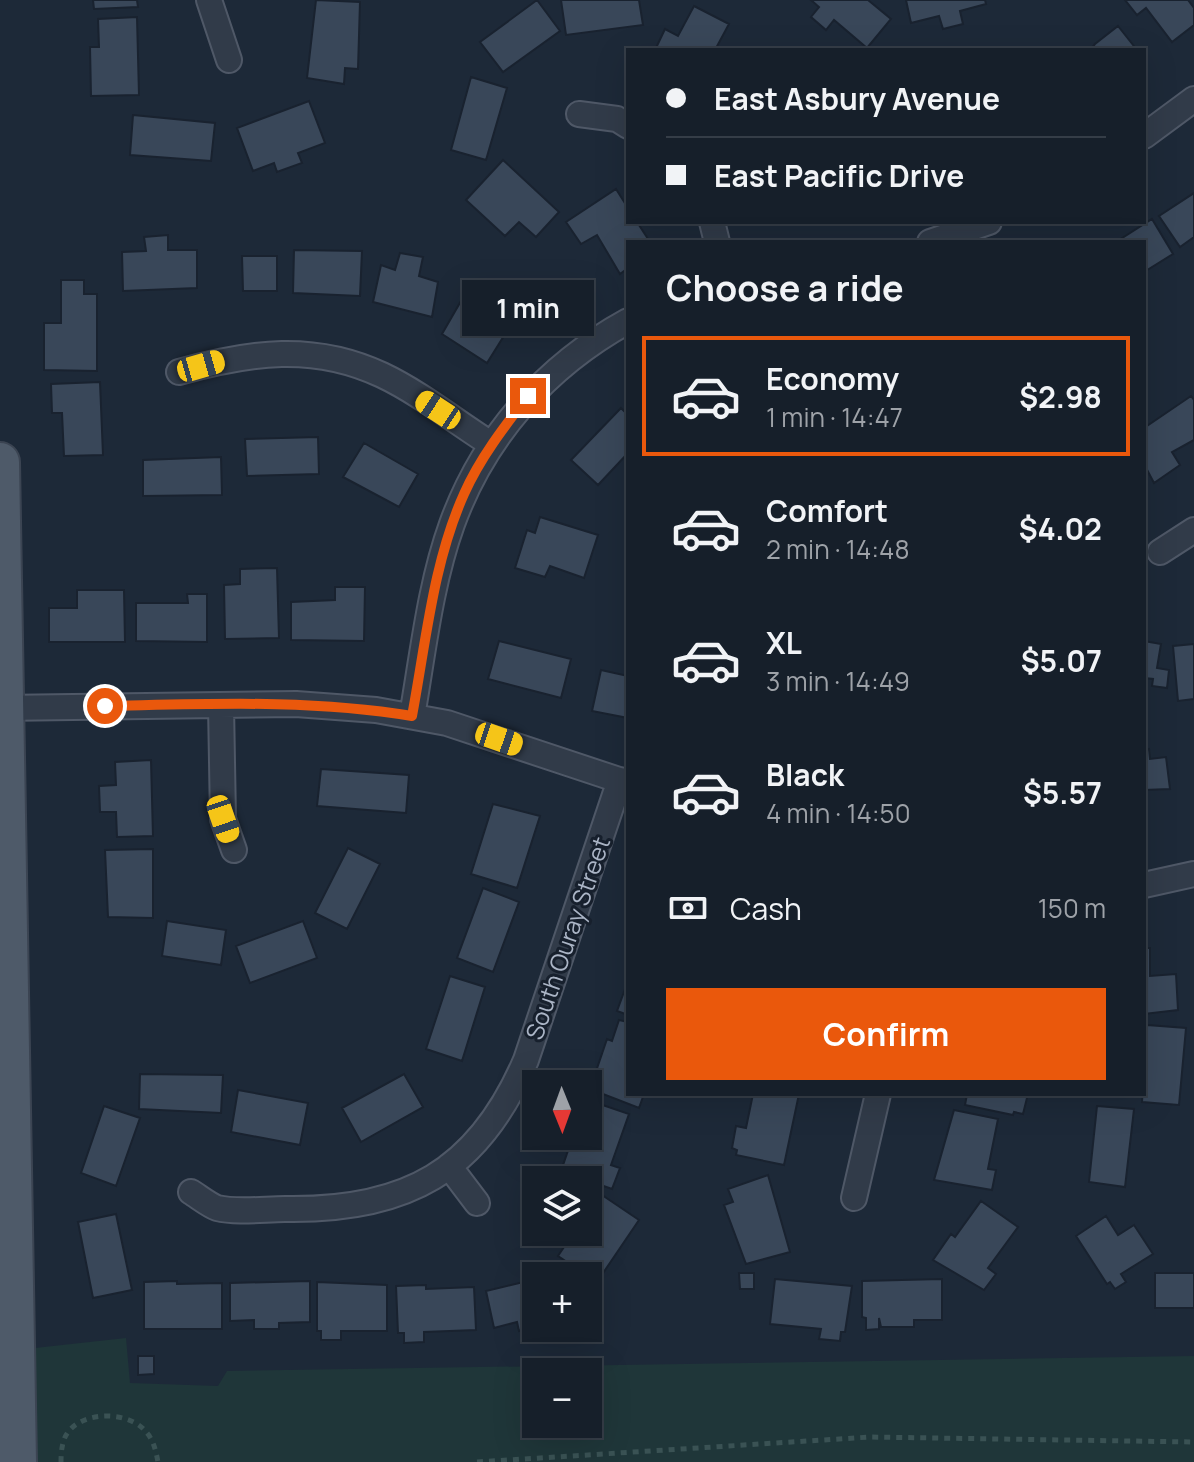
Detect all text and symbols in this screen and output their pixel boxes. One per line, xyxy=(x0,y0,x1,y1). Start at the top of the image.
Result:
text: East Asbury Avenue xyxy=(714,78,1000,119)
text: East Pacific Drive xyxy=(714,155,964,196)
text: Choose a ride xyxy=(666,263,904,312)
callout: 1 min xyxy=(462,280,594,336)
text: 1 min xyxy=(496,290,560,326)
car xyxy=(175,348,227,384)
text: Economy xyxy=(766,358,899,399)
icon: car xyxy=(670,360,742,432)
text: $2.98 xyxy=(1019,376,1102,417)
route end xyxy=(510,378,546,414)
car xyxy=(411,387,465,433)
text: 1 min · 14:47 xyxy=(766,399,903,435)
text: Comfort xyxy=(766,490,888,531)
icon: car xyxy=(670,492,742,564)
text: $4.02 xyxy=(1019,508,1102,549)
text: 2 min · 14:48 xyxy=(766,531,910,567)
text: XL xyxy=(766,622,802,663)
icon: car xyxy=(670,624,742,696)
text: $5.07 xyxy=(1021,640,1102,681)
text: 3 min · 14:49 xyxy=(766,663,910,699)
route start xyxy=(87,688,123,724)
car xyxy=(472,720,526,758)
text: Black xyxy=(766,754,844,795)
icon: car xyxy=(670,756,742,828)
text: $5.57 xyxy=(1023,772,1102,813)
car xyxy=(204,792,242,846)
text: 4 min · 14:50 xyxy=(766,795,911,831)
street label: South Ouray Street xyxy=(517,832,617,1044)
icon: cash xyxy=(666,886,710,930)
text: Cash xyxy=(730,888,802,929)
text: 150 m xyxy=(1038,890,1106,926)
button: Confirm xyxy=(666,988,1106,1080)
north arrow xyxy=(522,1070,602,1150)
map controls xyxy=(522,1070,602,1438)
button: layers xyxy=(522,1166,602,1246)
button: + xyxy=(522,1262,602,1342)
button: − xyxy=(522,1358,602,1438)

